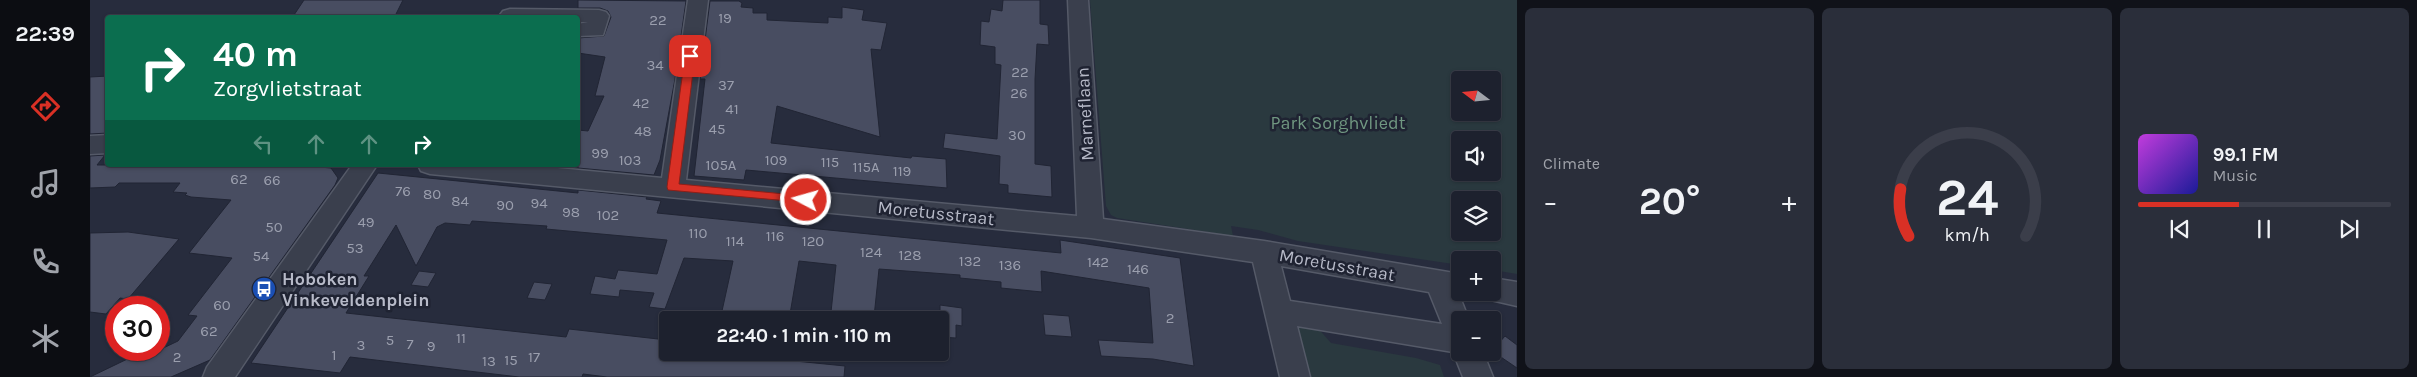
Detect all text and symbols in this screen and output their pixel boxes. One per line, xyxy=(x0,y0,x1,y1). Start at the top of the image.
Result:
house number: 19 xyxy=(718,9,732,27)
house number: 22 xyxy=(649,11,667,29)
text: 22:39 xyxy=(15,21,75,47)
text: 40 m xyxy=(213,34,298,75)
icon: right xyxy=(130,35,195,100)
pin xyxy=(669,35,711,77)
icon: arrive xyxy=(676,42,704,70)
house number: 34 xyxy=(646,56,664,74)
house number: 22 xyxy=(1011,63,1029,81)
street label: Marneflaan xyxy=(1072,67,1098,161)
north arrow xyxy=(1451,71,1501,121)
map controls xyxy=(1451,71,1501,361)
text: Zorgvlietstraat xyxy=(213,76,362,102)
house number: 37 xyxy=(718,76,734,94)
house number: 26 xyxy=(1010,84,1028,102)
icon: directions xyxy=(28,89,63,124)
house number: 42 xyxy=(632,94,650,112)
house number: 41 xyxy=(725,100,739,118)
park label: Park Sorghvliedt xyxy=(1271,112,1406,134)
house number: 45 xyxy=(709,120,725,138)
house number: 48 xyxy=(634,122,652,140)
house number: 30 xyxy=(1008,126,1026,144)
icon: left xyxy=(249,130,277,158)
icon: ahead xyxy=(302,130,330,158)
icon: ahead xyxy=(355,130,383,158)
icon: right xyxy=(408,130,436,158)
button: sound xyxy=(1451,131,1501,181)
house number: 99 xyxy=(591,144,609,162)
text: 99.1 FM xyxy=(2213,144,2279,166)
house number: 103 xyxy=(619,151,641,169)
house number: 109 xyxy=(765,151,787,169)
house number: 115 xyxy=(821,153,839,171)
text: Climate xyxy=(1543,154,1600,173)
house number: 105A xyxy=(706,156,737,174)
house number: 115A xyxy=(853,158,880,176)
house number: 119 xyxy=(893,162,911,180)
icon: music xyxy=(28,166,63,201)
text: Music xyxy=(2213,166,2257,185)
text: 24 xyxy=(1936,167,1998,228)
house number: 62 xyxy=(230,170,248,188)
house number: 66 xyxy=(263,171,281,189)
position arrow xyxy=(779,173,831,225)
text: 20° xyxy=(1639,179,1701,224)
house number: 76 xyxy=(395,182,411,200)
house number: 80 xyxy=(423,185,441,203)
text: − xyxy=(1543,185,1558,218)
text: + xyxy=(1782,185,1796,218)
button: layers xyxy=(1451,191,1501,241)
house number: 84 xyxy=(451,192,469,210)
house number: 94 xyxy=(530,194,548,212)
house number: 90 xyxy=(496,196,514,214)
street label: Moretusstraat xyxy=(877,196,996,230)
house number: 98 xyxy=(562,203,580,221)
house number: 102 xyxy=(597,206,619,224)
house number: 49 xyxy=(357,213,375,231)
icon: previous xyxy=(2166,215,2194,243)
icon: pause xyxy=(2250,215,2278,243)
icon: next xyxy=(2335,215,2363,243)
house number: 50 xyxy=(265,218,283,236)
house number: 110 xyxy=(689,224,708,242)
text: km/h xyxy=(1944,225,1990,246)
house number: 116 xyxy=(766,227,784,245)
house number: 114 xyxy=(726,232,745,250)
house number: 120 xyxy=(802,232,824,250)
house number: 53 xyxy=(346,239,364,257)
house number: 124 xyxy=(860,243,883,261)
icon: phone xyxy=(28,244,63,279)
street label: Moretusstraat xyxy=(1277,244,1397,286)
house number: 128 xyxy=(899,246,921,264)
house number: 54 xyxy=(253,247,270,265)
button: + xyxy=(1451,251,1501,301)
house number: 132 xyxy=(959,252,981,270)
house number: 142 xyxy=(1087,253,1109,271)
house number: 136 xyxy=(999,256,1021,274)
house number: 146 xyxy=(1127,260,1149,278)
place label: Hoboken Vinkeveldenplein xyxy=(282,268,429,311)
bus stop icon: Hoboken Vinkeveldenplein xyxy=(251,276,277,302)
speed limit sign: 30 xyxy=(105,296,170,361)
house number: 60 xyxy=(213,296,231,314)
house number: 2 xyxy=(1166,309,1174,327)
button: − xyxy=(1451,311,1501,361)
icon: climate xyxy=(28,321,63,356)
house number: 62 xyxy=(200,322,218,340)
text: 22:40 · 1 min · 110 m xyxy=(717,325,891,347)
house number: 11 xyxy=(456,329,466,347)
house number: 5 xyxy=(386,331,394,349)
house number: 7 xyxy=(406,335,414,353)
house number: 3 xyxy=(357,336,365,354)
house number: 9 xyxy=(427,337,435,355)
house number: 1 xyxy=(332,346,336,364)
house number: 2 xyxy=(173,348,181,366)
house number: 17 xyxy=(528,348,540,366)
house number: 15 xyxy=(504,351,518,369)
house number: 13 xyxy=(482,352,496,370)

